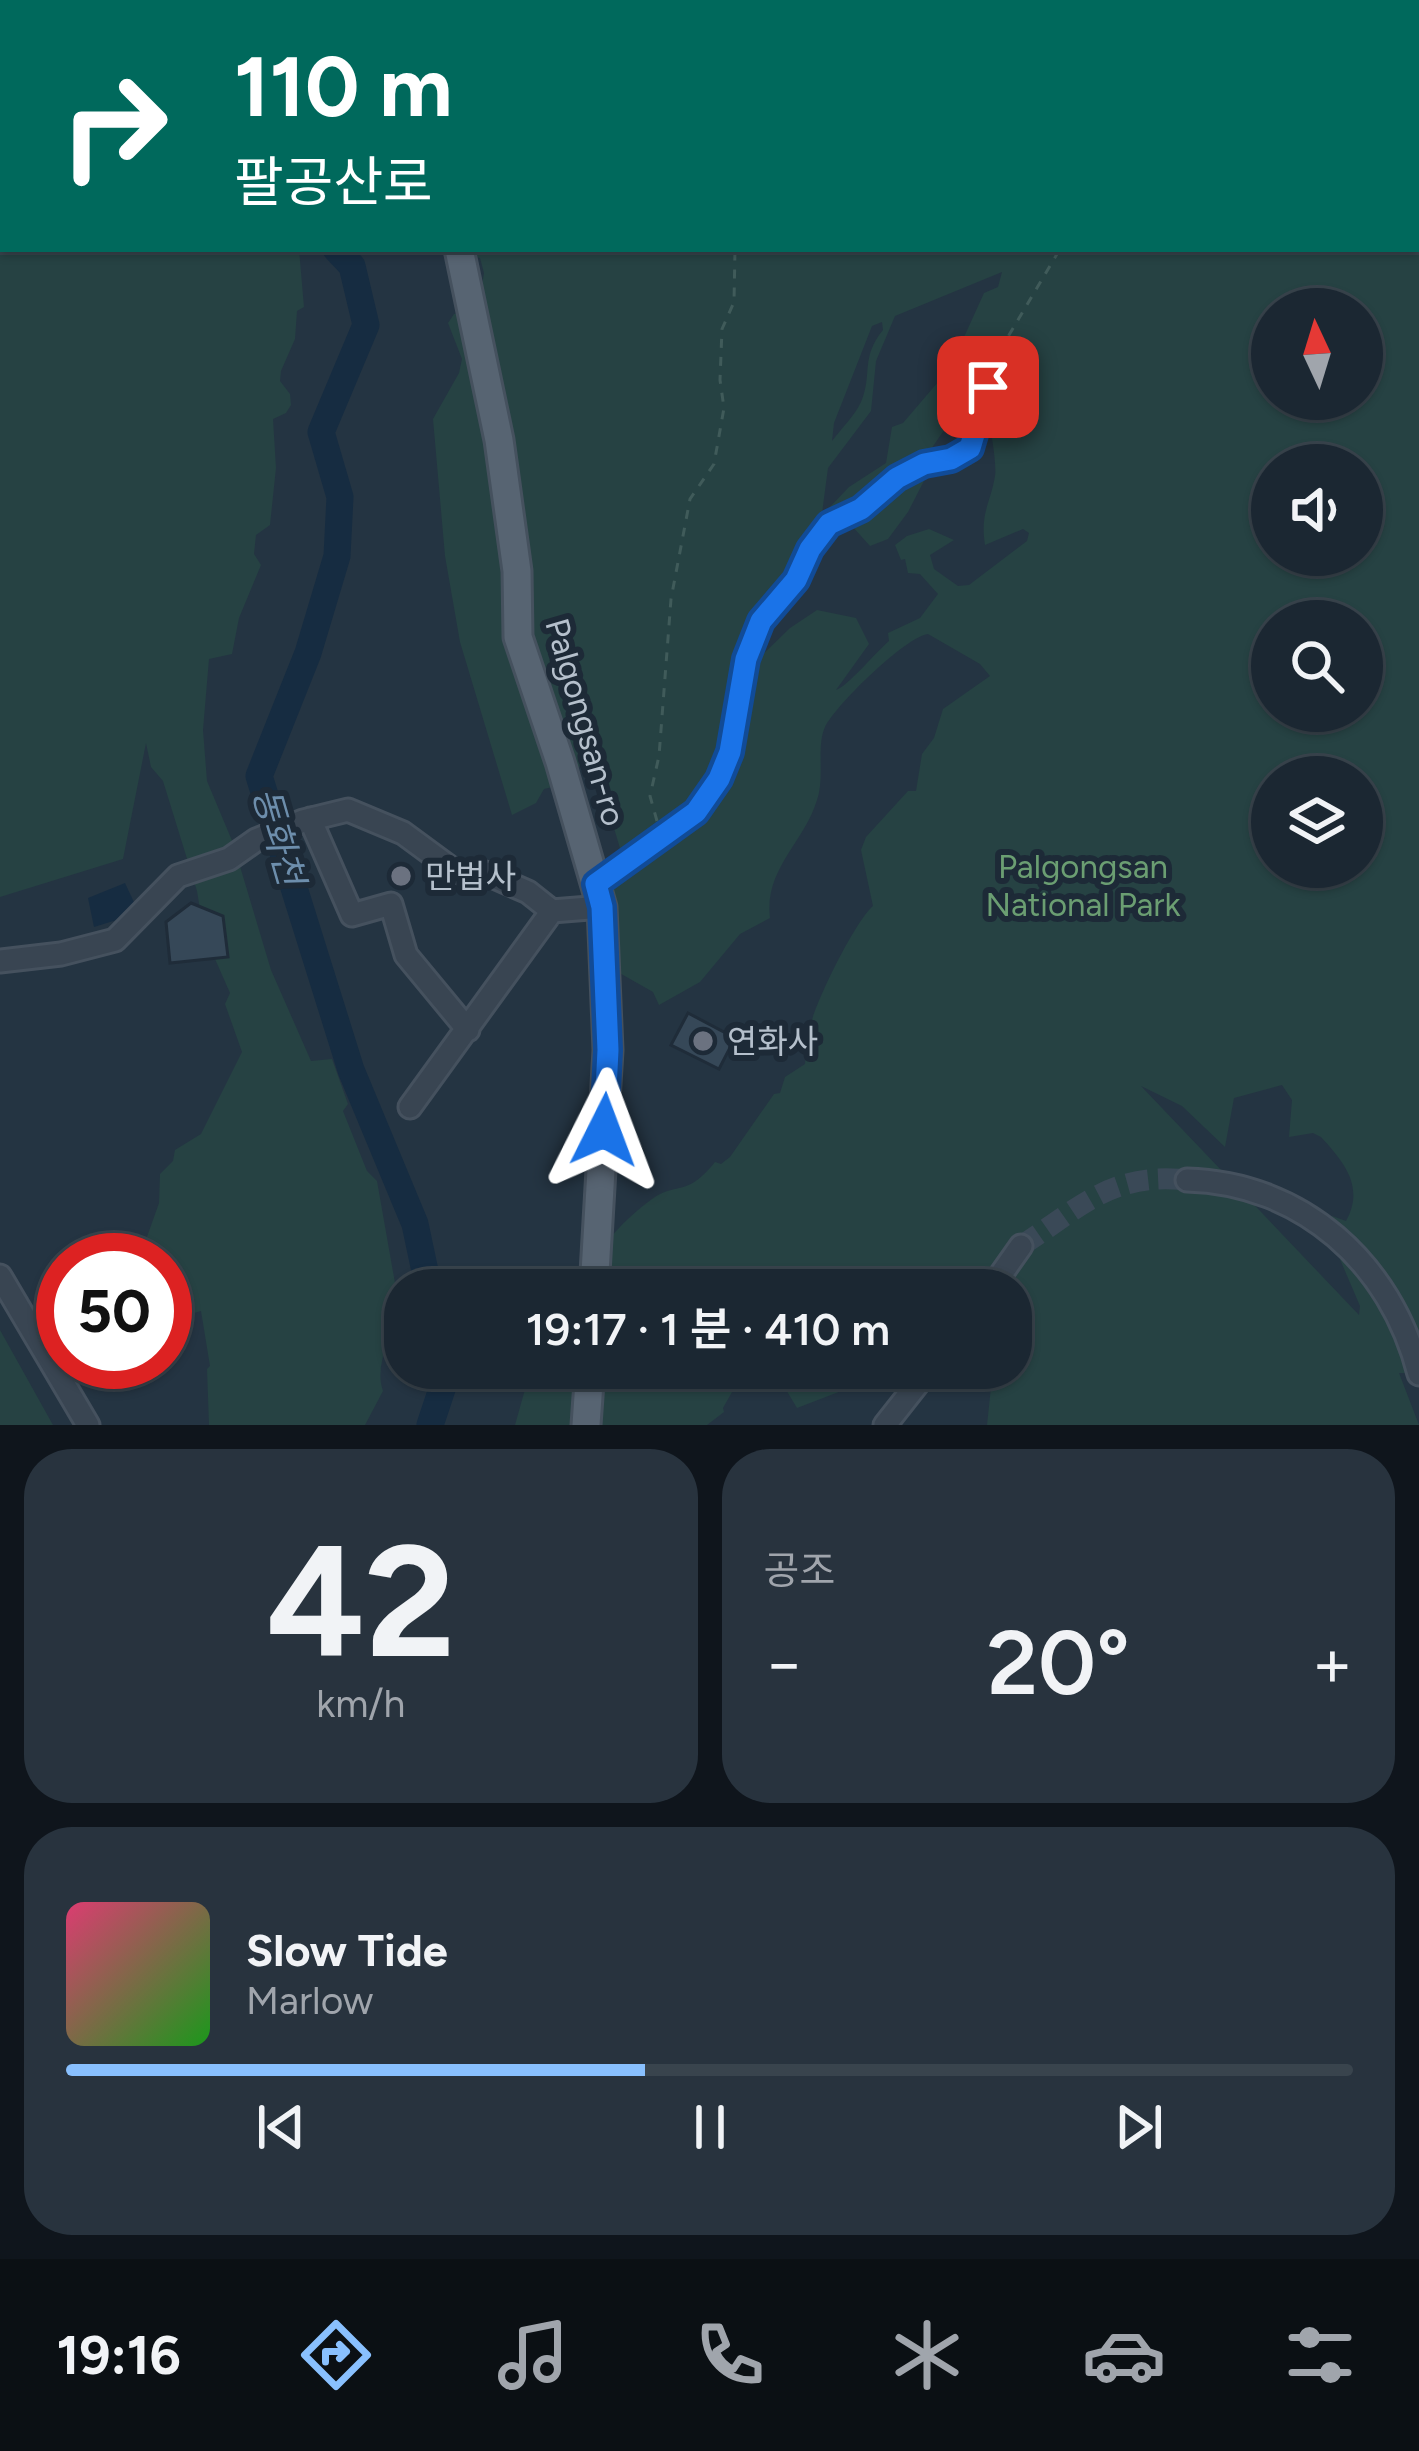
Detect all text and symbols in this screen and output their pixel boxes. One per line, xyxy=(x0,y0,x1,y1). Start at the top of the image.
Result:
text: 110 m xyxy=(234,36,453,137)
icon: right xyxy=(36,48,192,204)
text: 팔공산로 xyxy=(234,150,433,215)
north arrow xyxy=(1251,288,1383,420)
map controls xyxy=(1251,288,1383,888)
pin xyxy=(937,336,1039,438)
icon: arrive xyxy=(955,354,1021,420)
button: sound xyxy=(1251,444,1383,576)
button: search xyxy=(1251,600,1383,732)
street label: Palgongsan-ro xyxy=(537,614,634,830)
button: layers xyxy=(1251,756,1383,888)
water label: 동화천 xyxy=(244,782,314,894)
park label: Palgongsan National Park xyxy=(985,847,1181,924)
place label: 만법사 xyxy=(425,857,516,896)
marker: 만법사 xyxy=(388,863,414,889)
place label: 연화사 xyxy=(727,1022,818,1061)
marker: 연화사 xyxy=(690,1028,716,1054)
position arrow xyxy=(541,1067,667,1193)
speed limit sign: 50 xyxy=(36,1233,192,1389)
text: 19:17 · 1 분 · 410 m xyxy=(526,1302,890,1356)
text: 42 xyxy=(266,1508,455,1695)
text: 공조 xyxy=(764,1547,835,1594)
text: 20° xyxy=(987,1608,1130,1717)
text: − xyxy=(764,1623,805,1703)
text: + xyxy=(1312,1623,1353,1703)
text: km/h xyxy=(316,1680,405,1727)
text: Slow Tide xyxy=(246,1923,448,1977)
text: Marlow xyxy=(246,1977,373,2024)
icon: previous xyxy=(248,2094,314,2160)
icon: pause xyxy=(677,2094,743,2160)
icon: next xyxy=(1106,2094,1172,2160)
icon: directions xyxy=(294,2313,378,2397)
icon: music xyxy=(491,2313,575,2397)
icon: phone xyxy=(688,2313,772,2397)
icon: climate xyxy=(885,2313,969,2397)
icon: car xyxy=(1082,2313,1166,2397)
icon: filters xyxy=(1278,2313,1362,2397)
text: 19:16 xyxy=(56,2323,181,2388)

